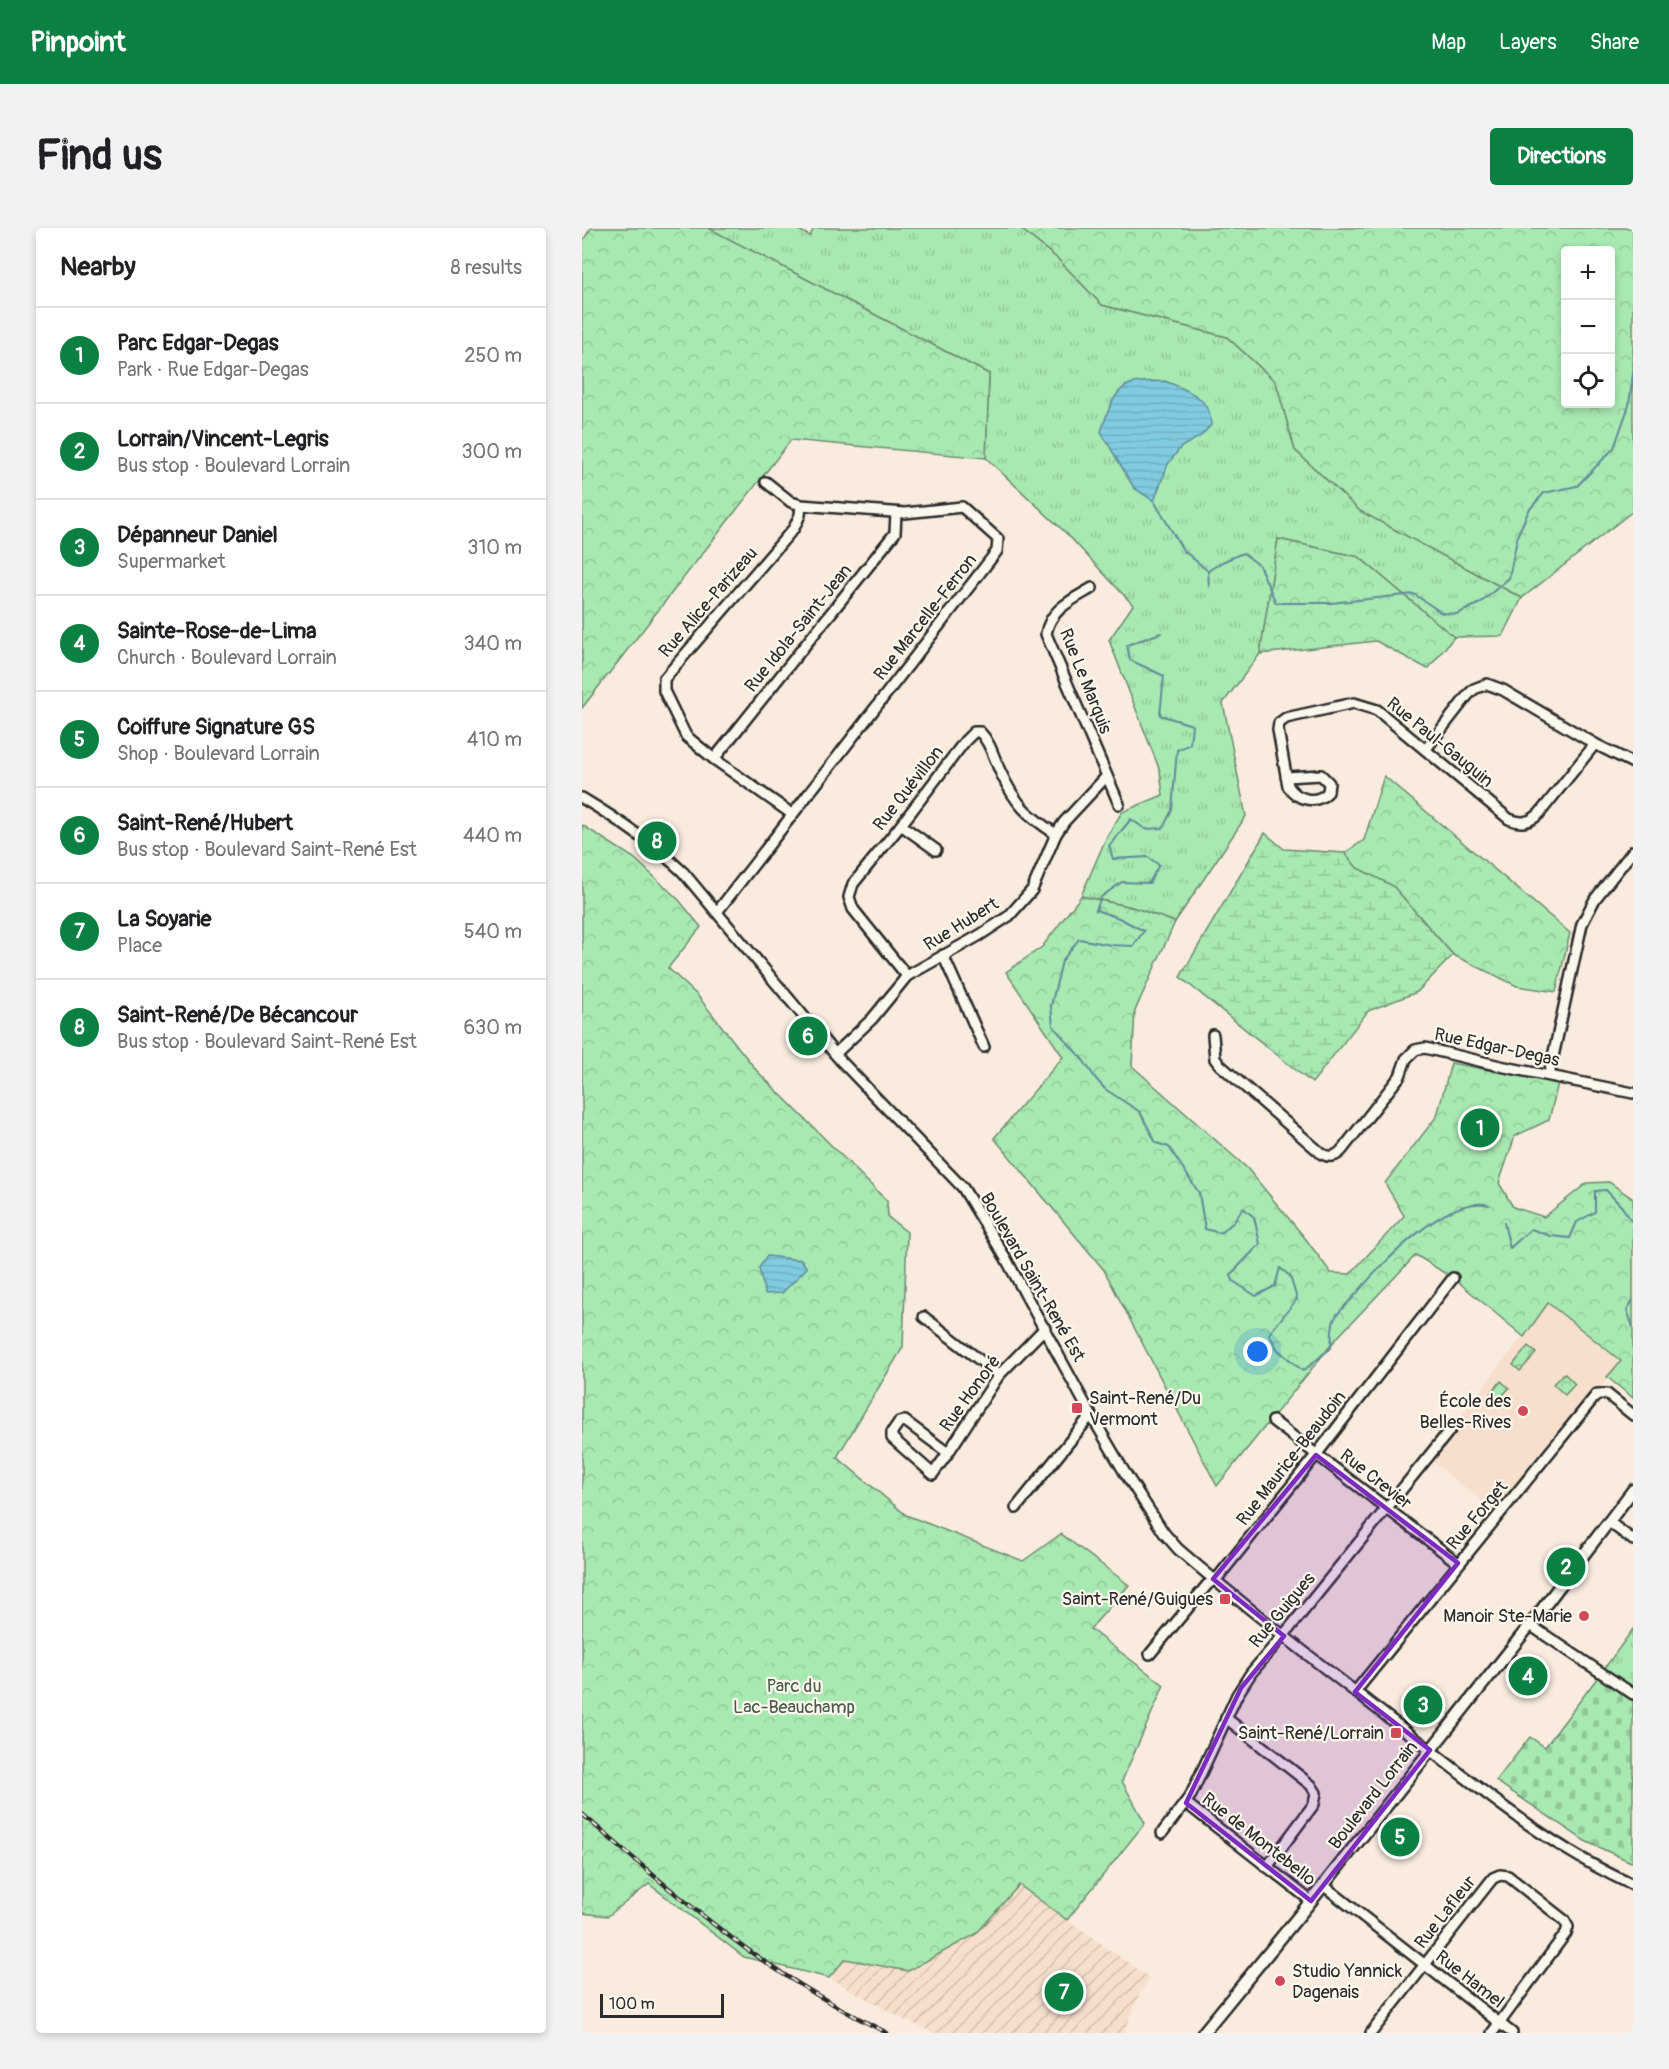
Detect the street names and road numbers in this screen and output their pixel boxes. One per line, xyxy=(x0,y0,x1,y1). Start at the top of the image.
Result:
street label: Rue Alice-Parizeau xyxy=(654,542,763,662)
street label: Rue Marcelle-Ferron xyxy=(869,549,982,685)
street label: Rue Idola-Saint-Jean xyxy=(740,560,857,697)
street label: Rue Le Marquis xyxy=(1054,625,1117,737)
street label: Rue Paul-Gauguin xyxy=(1382,692,1498,792)
street label: Rue Quévillon xyxy=(868,741,949,835)
street label: Rue Hubert xyxy=(920,892,1004,956)
street label: Rue Edgar-Degas xyxy=(1432,1023,1562,1072)
street label: Boulevard Saint-René Est xyxy=(975,1189,1091,1367)
street label: Rue Honoré xyxy=(935,1350,1006,1436)
street label: Rue Maurice-Beaudoin xyxy=(1232,1386,1351,1530)
street label: Rue Crevier xyxy=(1335,1444,1417,1515)
street label: Rue Forget xyxy=(1442,1475,1513,1555)
street label: Rue Guigues xyxy=(1244,1568,1321,1653)
street label: Boulevard Lorrain xyxy=(1324,1736,1423,1854)
street label: Rue de Montebello xyxy=(1197,1788,1321,1891)
street label: Rue Lafleur xyxy=(1410,1871,1482,1954)
street label: Rue Hamel xyxy=(1431,1945,1509,2013)

